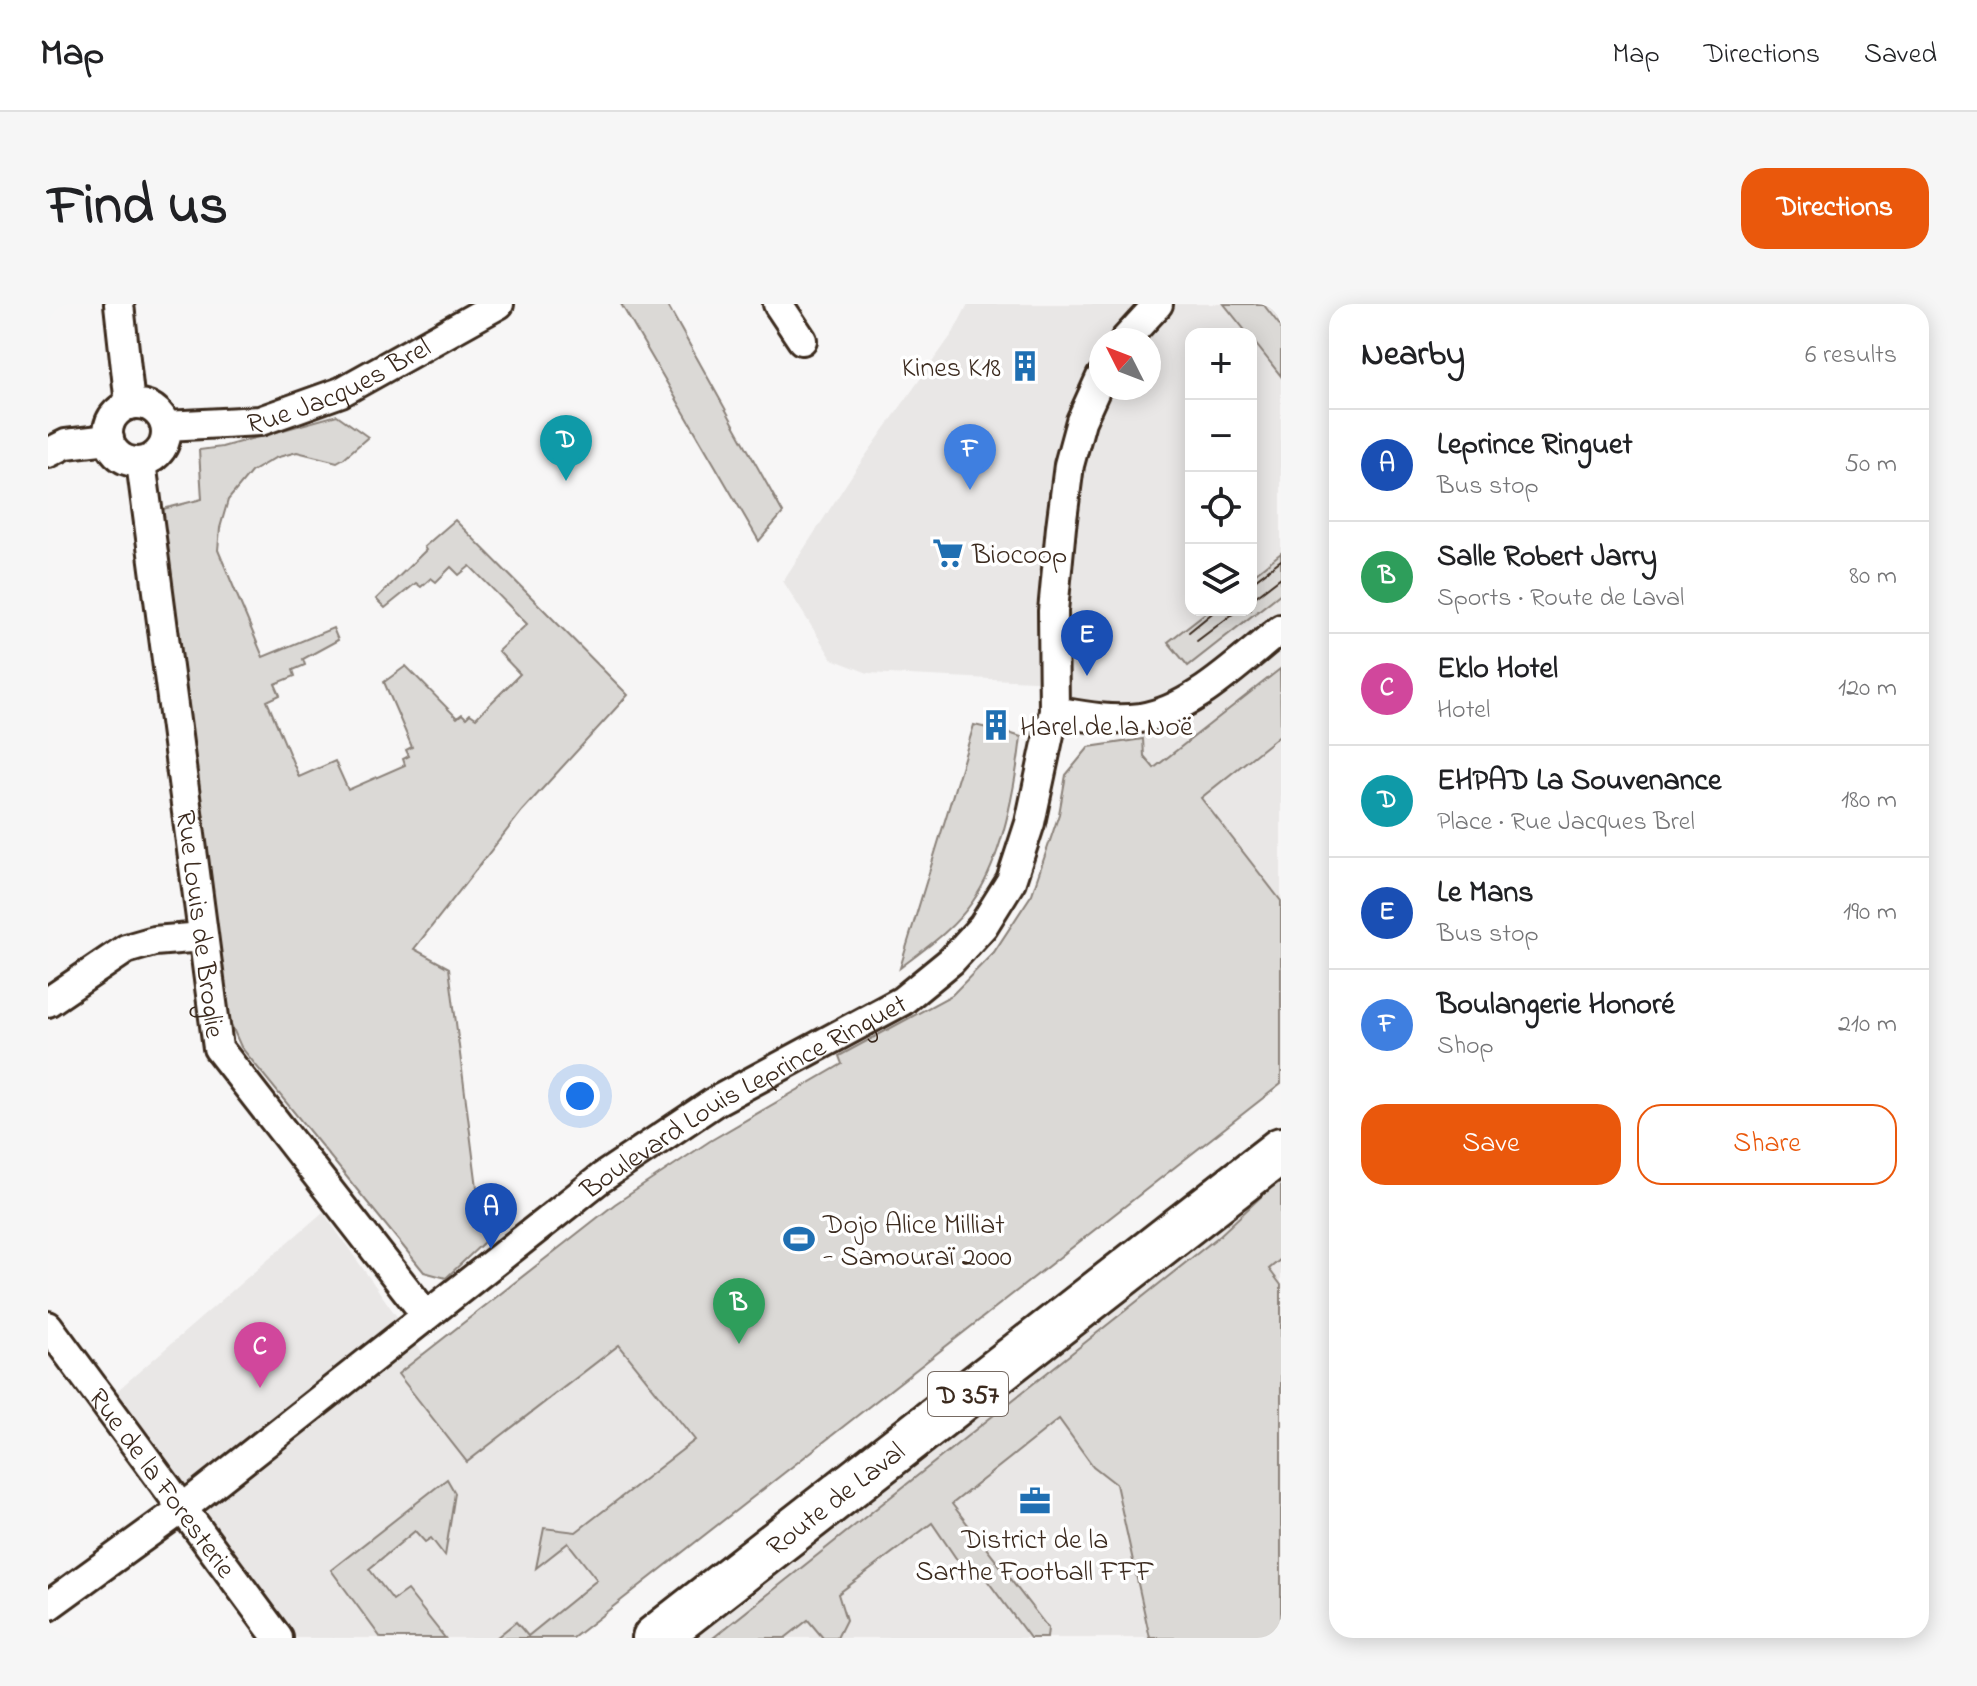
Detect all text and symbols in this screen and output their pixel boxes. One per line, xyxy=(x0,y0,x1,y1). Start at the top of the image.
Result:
text: Map xyxy=(40,27,104,83)
text: Map xyxy=(1612,35,1660,76)
text: Directions xyxy=(1704,35,1820,76)
text: Saved xyxy=(1864,35,1937,76)
text: Find us xyxy=(48,168,228,249)
button: Directions xyxy=(1741,168,1929,249)
north arrow xyxy=(1089,328,1161,400)
map controls xyxy=(1185,328,1257,616)
button: + xyxy=(1185,328,1257,400)
street label: Rue Jacques Brel xyxy=(246,329,439,446)
text: Nearby xyxy=(1361,331,1465,381)
text: 6 results xyxy=(1805,337,1897,375)
place label: Kines K18 xyxy=(902,349,1001,390)
building icon: Kines K18 xyxy=(1008,349,1042,383)
button: − xyxy=(1185,400,1257,472)
pin: D xyxy=(540,415,592,481)
pin: F xyxy=(944,424,996,490)
text: Leprince Ringuet xyxy=(1437,424,1632,468)
text: A xyxy=(1379,446,1395,484)
text: 50 m xyxy=(1844,446,1897,484)
text: Bus stop xyxy=(1437,468,1539,506)
button: locate xyxy=(1185,472,1257,544)
supermarket icon: Biocoop xyxy=(931,536,965,570)
place label: Biocoop xyxy=(971,536,1067,577)
text: Salle Robert Jarry xyxy=(1437,536,1657,580)
button: layers xyxy=(1185,544,1257,616)
text: B xyxy=(1378,558,1396,596)
text: 80 m xyxy=(1849,558,1897,596)
text: Sports · Route de Laval xyxy=(1437,580,1684,618)
pin: E xyxy=(1061,610,1113,676)
text: Eklo Hotel xyxy=(1437,648,1558,692)
text: C xyxy=(1380,670,1394,708)
text: 120 m xyxy=(1838,670,1897,708)
text: Hotel xyxy=(1437,692,1490,730)
building icon: Harel de la Noë xyxy=(979,708,1013,742)
place label: Harel de la Noë xyxy=(1020,708,1193,749)
text: EHPAD La Souvenance xyxy=(1437,760,1721,804)
text: D xyxy=(1377,782,1397,820)
text: 180 m xyxy=(1841,782,1897,820)
text: Place · Rue Jacques Brel xyxy=(1437,804,1695,842)
street label: Rue Louis de Broglie xyxy=(163,808,234,1041)
text: Le Mans xyxy=(1437,872,1534,916)
text: E xyxy=(1379,894,1395,932)
text: 190 m xyxy=(1843,894,1897,932)
text: Bus stop xyxy=(1437,916,1539,954)
text: Boulangerie Honoré xyxy=(1437,984,1675,1028)
street label: Boulevard Louis Leprince Ringuet xyxy=(572,985,915,1211)
text: F xyxy=(1379,1006,1395,1044)
text: 210 m xyxy=(1838,1006,1897,1044)
text: Shop xyxy=(1437,1028,1494,1066)
your location xyxy=(560,1076,600,1116)
button: Save xyxy=(1361,1104,1621,1185)
button: Share xyxy=(1637,1104,1897,1185)
pin: A xyxy=(465,1183,517,1249)
place label: Dojo Alice Milliat - Samouraï 2000 xyxy=(822,1206,1012,1279)
sports icon: Dojo Alice Milliat - Samouraï 2000 xyxy=(782,1222,816,1256)
pin: B xyxy=(713,1278,765,1344)
pin: C xyxy=(234,1322,286,1388)
road number: D 357 xyxy=(928,1372,1008,1416)
street label: Rue de la Foresterie xyxy=(76,1381,244,1588)
street label: Route de Laval xyxy=(759,1433,915,1568)
office icon: District de la Sarthe Football FFF xyxy=(1018,1484,1052,1518)
place label: District de la Sarthe Football FFF xyxy=(916,1521,1154,1594)

